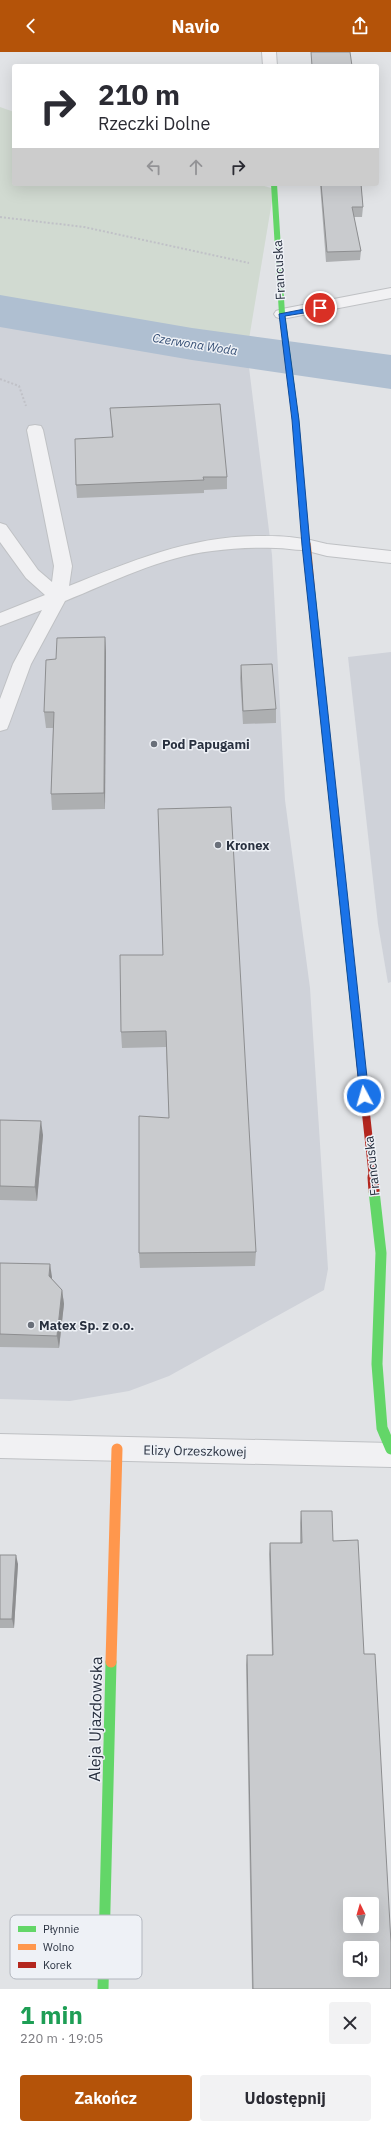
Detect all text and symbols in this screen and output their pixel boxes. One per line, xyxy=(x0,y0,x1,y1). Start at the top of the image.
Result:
icon: back xyxy=(20,15,42,37)
text: Navio xyxy=(171,15,220,38)
icon: share xyxy=(349,15,371,37)
text: 210 m xyxy=(98,76,180,113)
icon: right xyxy=(32,80,84,132)
text: Rzeczki Dolne xyxy=(98,112,210,135)
icon: left xyxy=(143,156,165,178)
icon: ahead xyxy=(185,156,207,178)
icon: right xyxy=(227,156,249,178)
street label: Francuska xyxy=(269,240,289,300)
pin xyxy=(303,291,337,325)
icon: arrive xyxy=(309,297,331,319)
water label: Czerwona Woda xyxy=(151,330,239,358)
place label: Pod Papugami xyxy=(162,736,250,753)
marker: Pod Papugami xyxy=(149,739,159,749)
place label: Kronex xyxy=(226,837,270,854)
marker: Kronex xyxy=(213,840,223,850)
position arrow xyxy=(343,1075,385,1117)
street label: Francuska xyxy=(360,1135,384,1197)
place label: Matex Sp. z o.o. xyxy=(39,1317,134,1334)
marker: Matex Sp. z o.o. xyxy=(26,1320,36,1330)
street label: Elizy Orzeszkowej xyxy=(143,1442,247,1460)
street label: Aleja Ujazdowska xyxy=(84,1656,106,1782)
north arrow xyxy=(343,1897,379,1933)
map controls xyxy=(343,1897,379,1977)
legend xyxy=(10,1915,142,1979)
text: Płynnie xyxy=(43,1922,79,1936)
text: Wolno xyxy=(43,1940,74,1954)
button: sound xyxy=(343,1941,379,1977)
text: Korek xyxy=(43,1958,72,1972)
text: 1 min xyxy=(20,1999,83,2031)
button: close xyxy=(329,2002,371,2044)
text: 220 m · 19:05 xyxy=(20,2030,103,2047)
button: Zakończ xyxy=(20,2075,192,2121)
button: Udostępnij xyxy=(200,2075,371,2121)

